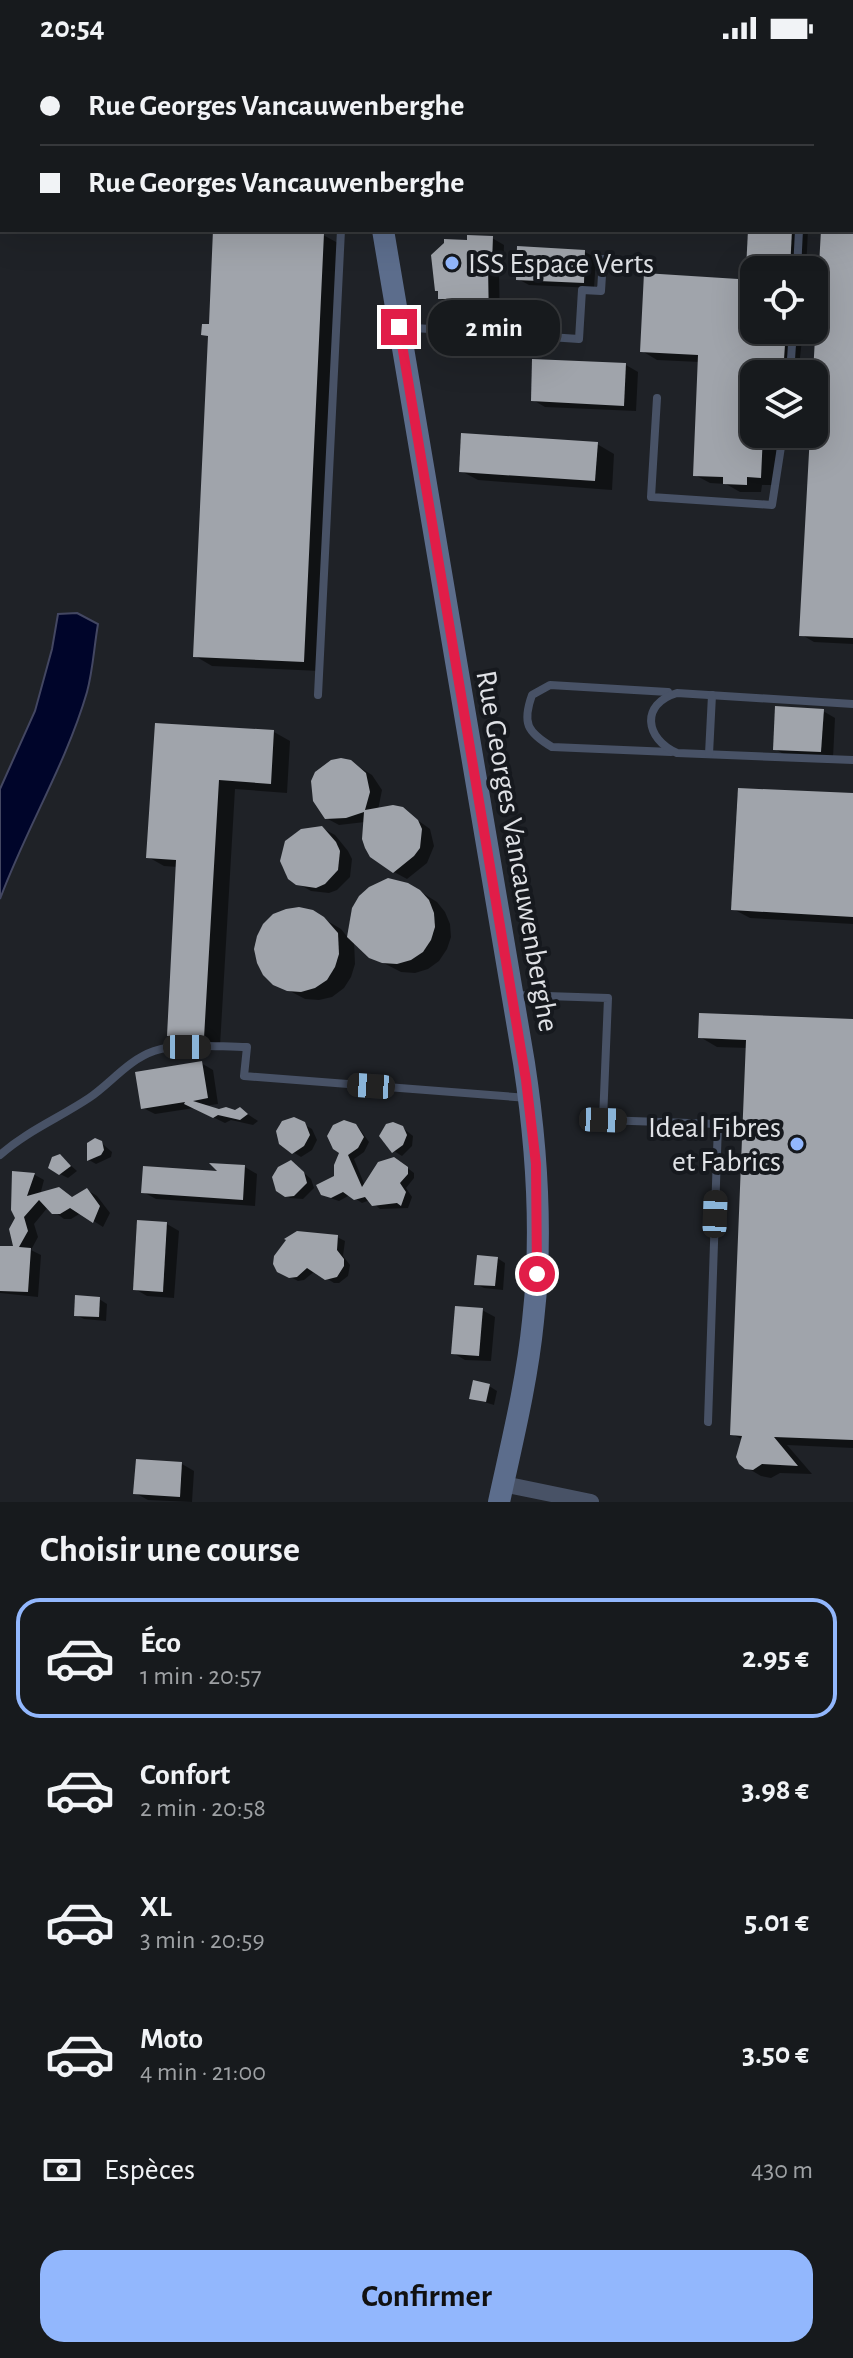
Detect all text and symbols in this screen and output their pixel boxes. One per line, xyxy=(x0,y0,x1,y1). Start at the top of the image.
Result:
text: 20:54 xyxy=(40,13,105,43)
text: Rue Georges Vancauwenberghe xyxy=(88,91,464,121)
text: Rue Georges Vancauwenberghe xyxy=(88,168,464,198)
place label: ISS Espace Verts xyxy=(468,249,654,279)
marker: ISS Espace Verts xyxy=(443,254,461,272)
map controls xyxy=(740,256,828,448)
button: locate xyxy=(740,256,828,344)
callout: 2 min xyxy=(427,299,559,355)
route end xyxy=(381,309,417,345)
text: 2 min xyxy=(465,315,523,341)
button: layers xyxy=(740,360,828,448)
street label: Rue Georges Vancauwenberghe xyxy=(470,668,564,1034)
car xyxy=(163,1035,211,1059)
car xyxy=(346,1072,396,1100)
car xyxy=(579,1107,627,1133)
place label: Ideal Fibres et Fabrics xyxy=(648,1113,781,1177)
marker: Ideal Fibres et Fabrics xyxy=(788,1135,806,1153)
car xyxy=(702,1190,728,1238)
route start xyxy=(519,1256,555,1292)
text: Choisir une course xyxy=(40,1532,300,1568)
icon: car xyxy=(44,1622,116,1694)
text: Éco xyxy=(140,1628,181,1658)
text: 2.95 € xyxy=(742,1643,809,1673)
text: 1 min · 20:57 xyxy=(140,1663,262,1689)
icon: car xyxy=(44,1754,116,1826)
text: Confort xyxy=(140,1760,230,1790)
text: 3.98 € xyxy=(741,1775,809,1805)
text: 2 min · 20:58 xyxy=(140,1795,266,1821)
icon: car xyxy=(44,1886,116,1958)
text: XL xyxy=(140,1892,172,1922)
text: 5.01 € xyxy=(744,1907,809,1937)
text: 3 min · 20:59 xyxy=(140,1927,265,1953)
icon: car xyxy=(44,2018,116,2090)
text: Moto xyxy=(140,2024,203,2054)
text: 3.50 € xyxy=(742,2039,809,2069)
text: 4 min · 21:00 xyxy=(140,2059,266,2085)
icon: cash xyxy=(40,2148,84,2192)
text: Espèces xyxy=(104,2155,195,2185)
text: 430 m xyxy=(751,2157,813,2183)
button: Confirmer xyxy=(40,2250,813,2342)

